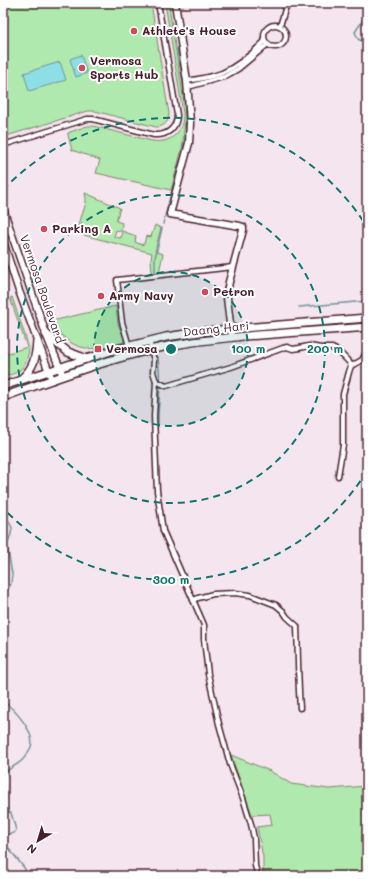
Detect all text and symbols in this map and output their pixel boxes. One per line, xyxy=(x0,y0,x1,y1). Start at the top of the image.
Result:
place label: Athlete's House xyxy=(142,22,236,38)
marker: Athlete's House xyxy=(129,26,139,36)
place label: Vermosa Sports Hub xyxy=(90,52,159,82)
marker: Vermosa Sports Hub xyxy=(77,63,87,73)
place label: Parking A xyxy=(52,220,111,236)
marker: Parking A xyxy=(39,224,49,234)
street label: Vermosa Boulevard xyxy=(17,232,69,346)
place label: Petron xyxy=(213,283,254,299)
place label: Army Navy xyxy=(109,287,174,303)
marker: Petron xyxy=(200,287,210,297)
marker: Army Navy xyxy=(96,291,106,301)
street label: Daang Hari xyxy=(182,317,250,339)
place label: Vermosa xyxy=(106,340,158,356)
text: 100 m xyxy=(231,340,265,356)
text: 200 m xyxy=(307,340,343,356)
centre of rings xyxy=(164,342,178,356)
marker: Vermosa xyxy=(93,344,103,354)
text: 300 m xyxy=(153,571,189,587)
north arrow xyxy=(18,821,58,861)
text: N xyxy=(24,841,39,858)

